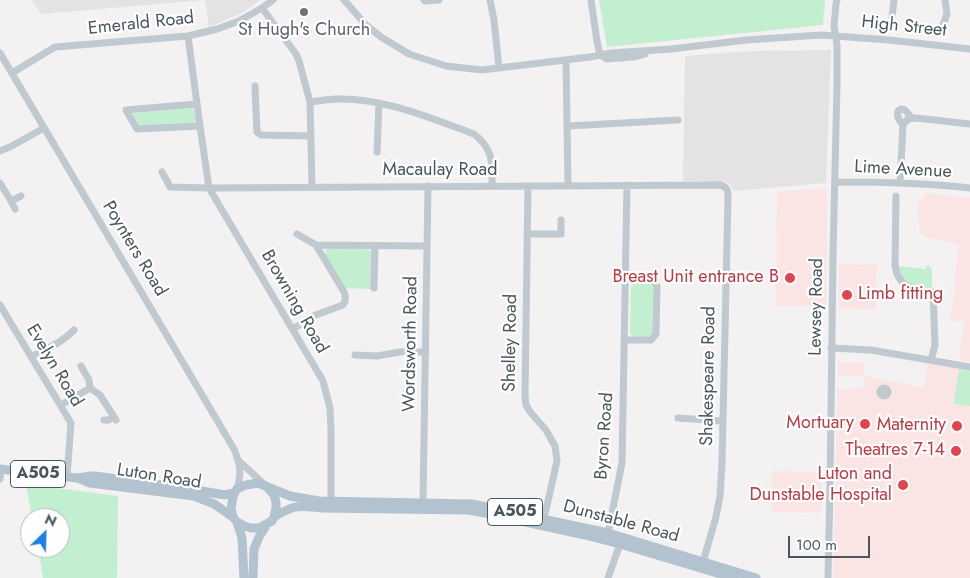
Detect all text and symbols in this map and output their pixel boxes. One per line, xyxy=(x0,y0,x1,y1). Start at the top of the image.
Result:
marker: St Hugh's Church xyxy=(298,6,310,18)
street label: Emerald Road xyxy=(87,8,195,40)
street label: High Street xyxy=(860,12,948,42)
place label: St Hugh's Church xyxy=(238,20,370,42)
street label: Lime Avenue xyxy=(854,157,952,183)
street label: Macaulay Road xyxy=(383,160,497,182)
street label: Poynters Road xyxy=(97,197,171,301)
street label: Browning Road xyxy=(256,246,332,358)
street label: Lewsey Road xyxy=(805,258,829,356)
place label: Breast Unit entrance B xyxy=(612,267,779,289)
marker: Breast Unit entrance B xyxy=(783,271,797,285)
street label: Wordsworth Road xyxy=(399,276,423,412)
place label: Limb fitting xyxy=(858,284,943,306)
marker: Limb fitting xyxy=(840,288,854,302)
street label: Shelley Road xyxy=(499,294,523,392)
street label: Shakespeare Road xyxy=(697,306,721,446)
street label: Evelyn Road xyxy=(21,321,87,411)
street label: Byron Road xyxy=(591,392,619,480)
place label: Mortuary xyxy=(786,413,854,435)
place label: Maternity xyxy=(877,415,946,437)
marker: Mortuary xyxy=(858,417,872,431)
marker: Maternity xyxy=(950,419,964,433)
place label: Theatres 7-14 xyxy=(845,440,945,462)
marker: Theatres 7-14 xyxy=(949,444,963,458)
road number: A505 xyxy=(10,460,66,488)
street label: Luton Road xyxy=(115,460,203,494)
place label: Luton and Dunstable Hospital xyxy=(750,464,892,506)
marker: Luton and Dunstable Hospital xyxy=(896,478,910,492)
street label: Dunstable Road xyxy=(561,496,681,548)
road number: A505 xyxy=(488,498,542,526)
north arrow xyxy=(20,508,70,558)
text: N xyxy=(42,509,60,532)
scale bar xyxy=(790,526,872,558)
text: 100 m xyxy=(796,534,837,556)

